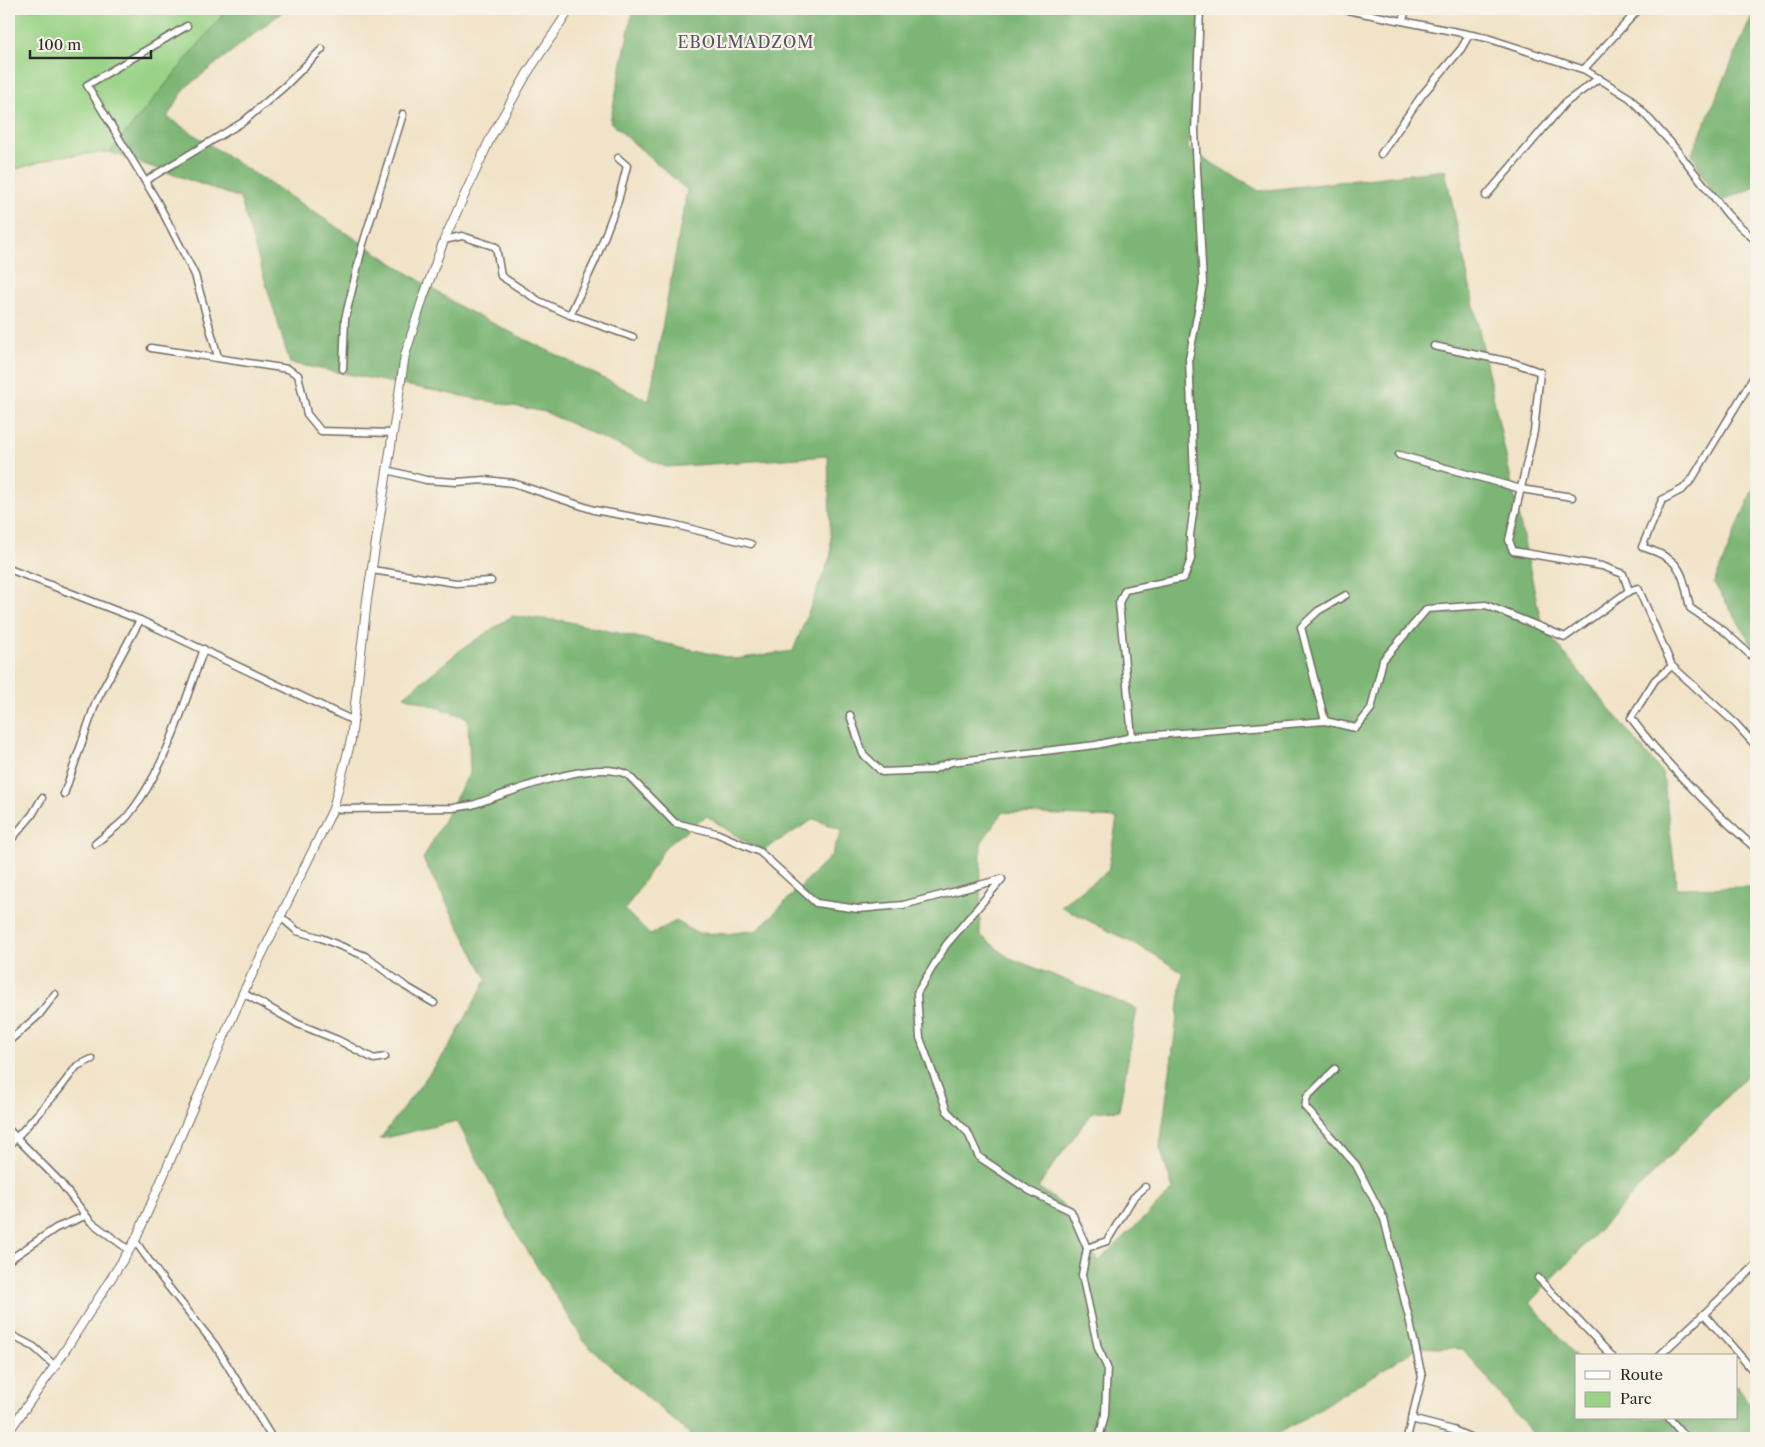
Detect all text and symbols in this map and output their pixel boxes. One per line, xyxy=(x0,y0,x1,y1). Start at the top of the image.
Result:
scale bar xyxy=(30,28,151,60)
district label: EBOLMADZOM xyxy=(678,32,814,52)
text: 100 m xyxy=(38,35,81,54)
legend xyxy=(1575,1354,1738,1420)
text: Route xyxy=(1620,1365,1663,1384)
text: Parc xyxy=(1620,1389,1652,1408)

